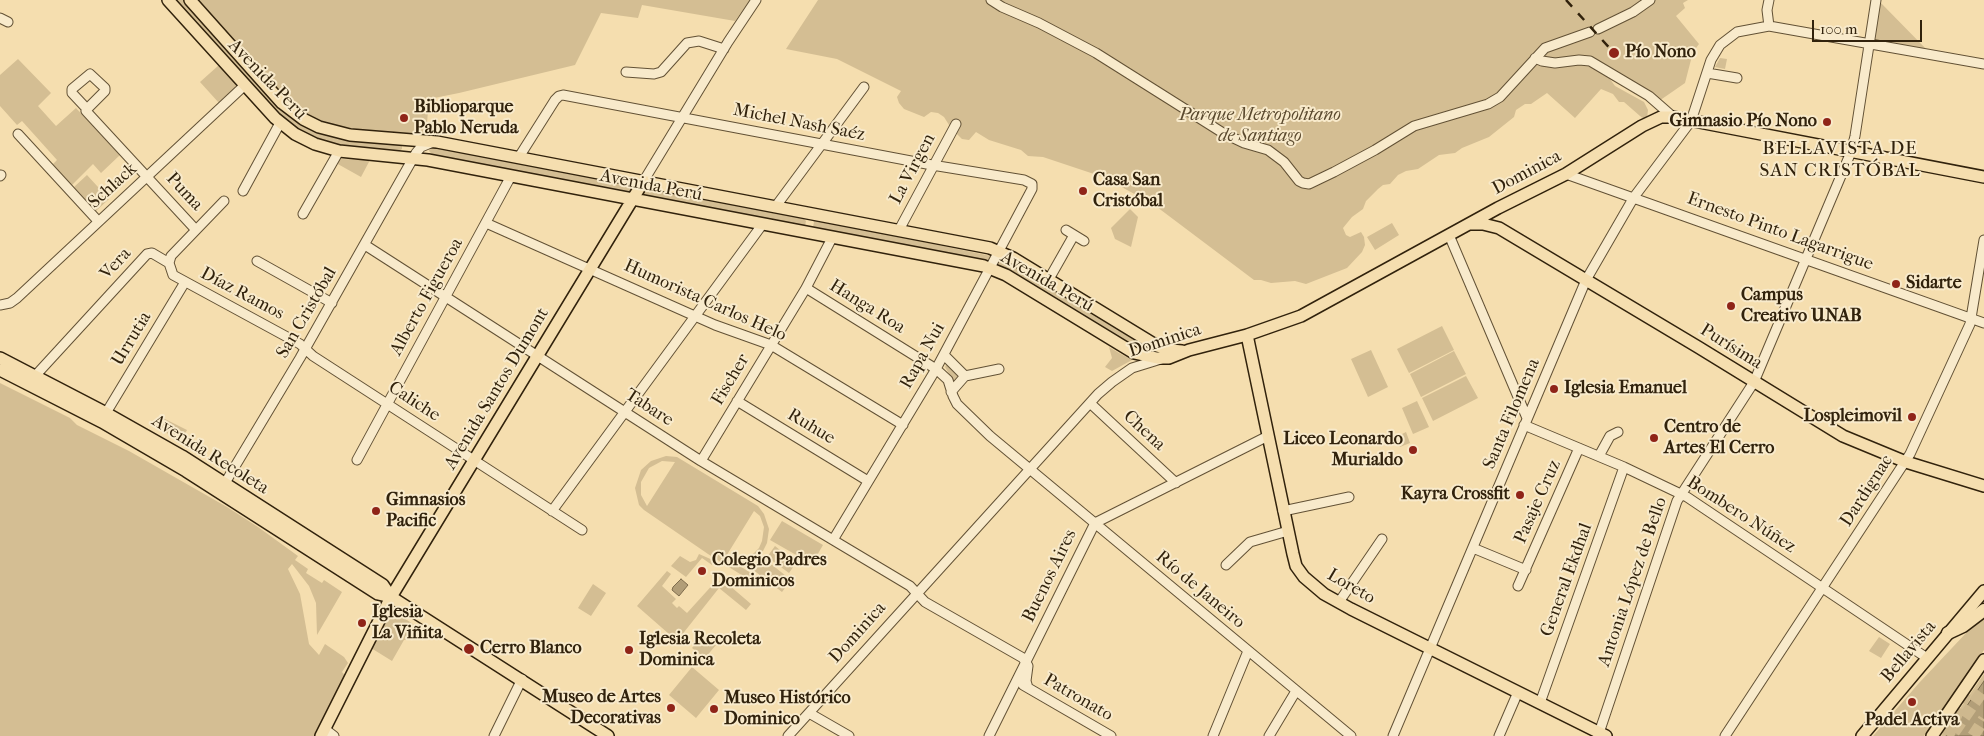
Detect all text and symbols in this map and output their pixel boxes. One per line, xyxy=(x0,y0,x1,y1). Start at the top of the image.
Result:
scale bar xyxy=(1814,10,1924,42)
text: 100 m xyxy=(1820,20,1858,38)
street label: Avenida Perú xyxy=(223,35,311,125)
place label: Pío Nono xyxy=(1625,42,1696,64)
marker: Pío Nono xyxy=(1607,46,1621,60)
place label: Biblioparque Pablo Neruda xyxy=(414,97,518,140)
street label: Michel Nash Saéz xyxy=(731,100,867,146)
park label: Parque Metropolitano de Santiago xyxy=(1179,105,1341,148)
place label: Gimnasio Pío Nono xyxy=(1670,111,1817,133)
marker: Biblioparque Pablo Neruda xyxy=(398,112,410,124)
marker: Gimnasio Pío Nono xyxy=(1821,116,1833,128)
street label: La Virgen xyxy=(885,130,941,208)
district label: BELLAVISTA DE SAN CRISTÓBAL xyxy=(1758,138,1922,182)
street label: Dominica xyxy=(1489,146,1565,200)
street label: Schlack xyxy=(84,159,142,213)
street label: Avenida Perú xyxy=(598,166,704,206)
street label: Puma xyxy=(161,168,207,216)
place label: Casa San Cristóbal xyxy=(1093,170,1163,212)
marker: Casa San Cristóbal xyxy=(1077,185,1089,197)
street label: Ernesto Pinto Lagarrigue xyxy=(1684,188,1876,276)
street label: Alberto Figueroa xyxy=(386,235,468,359)
street label: Vera xyxy=(96,244,136,284)
street label: Avenida Perú xyxy=(997,247,1097,317)
street label: Humorista Carlos Helo xyxy=(620,255,790,347)
street label: Díaz Ramos xyxy=(197,263,287,325)
street label: San Cristóbal xyxy=(272,264,342,362)
place label: Sidarte xyxy=(1906,273,1962,295)
street label: Hanga Roa xyxy=(825,275,909,339)
marker: Sidarte xyxy=(1890,278,1902,290)
place label: Campus Creativo UNAB xyxy=(1741,285,1862,328)
marker: Campus Creativo UNAB xyxy=(1725,300,1737,312)
street label: Avenida Santos Dumont xyxy=(440,304,554,474)
street label: Urrutia xyxy=(107,308,157,370)
street label: Rapa Nui xyxy=(896,319,950,393)
street label: Dominica xyxy=(1126,319,1204,363)
street label: Purísima xyxy=(1696,319,1766,375)
street label: Fischer xyxy=(707,350,755,410)
street label: Santa Filomena xyxy=(1479,355,1545,473)
street label: Caliche xyxy=(384,377,444,427)
place label: Iglesia Emanuel xyxy=(1564,378,1687,400)
marker: Iglesia Emanuel xyxy=(1548,383,1560,395)
street label: Tabare xyxy=(621,384,677,432)
street label: Ruhue xyxy=(783,404,839,450)
street label: Chena xyxy=(1118,406,1170,456)
place label: Lospleimovil xyxy=(1804,406,1902,428)
street label: Avenida Recoleta xyxy=(148,410,272,500)
marker: Lospleimovil xyxy=(1906,411,1918,423)
place label: Centro de Artes El Cerro xyxy=(1664,417,1774,459)
place label: Liceo Leonardo Murialdo xyxy=(1283,429,1403,472)
marker: Centro de Artes El Cerro xyxy=(1648,432,1660,444)
marker: Liceo Leonardo Murialdo xyxy=(1407,444,1419,456)
street label: Dardignac xyxy=(1836,451,1898,531)
street label: Pasaje Cruz xyxy=(1510,457,1566,547)
street label: Bombero Núñez xyxy=(1683,472,1799,558)
place label: Kayra Crossfit xyxy=(1401,484,1510,506)
marker: Kayra Crossfit xyxy=(1514,489,1526,501)
place label: Gimnasios Pacific xyxy=(386,490,465,532)
street label: Antonia López de Bello xyxy=(1594,494,1672,670)
marker: Gimnasios Pacific xyxy=(370,505,382,517)
street label: General Ekdhal xyxy=(1537,520,1597,640)
street label: Buenos Aires xyxy=(1018,526,1082,626)
street label: Río de Janeiro xyxy=(1151,546,1249,634)
place label: Colegio Padres Dominicos xyxy=(712,550,827,592)
marker: Colegio Padres Dominicos xyxy=(696,565,708,577)
street label: Loreto xyxy=(1323,565,1379,609)
street label: Dominica xyxy=(825,598,891,668)
place label: Iglesia La Viñita xyxy=(372,602,442,644)
marker: Iglesia La Viñita xyxy=(356,617,368,629)
street label: Bellavista xyxy=(1877,617,1941,687)
place label: Iglesia Recoleta Dominica xyxy=(639,629,761,672)
place label: Cerro Blanco xyxy=(480,638,582,660)
marker: Cerro Blanco xyxy=(462,642,476,656)
marker: Iglesia Recoleta Dominica xyxy=(623,644,635,656)
street label: Patronato xyxy=(1040,670,1116,726)
place label: Museo de Artes Decorativas xyxy=(542,687,661,730)
place label: Museo Histórico Dominico xyxy=(724,688,851,731)
marker: Padel Activa xyxy=(1906,696,1918,708)
marker: Museo de Artes Decorativas xyxy=(665,702,677,714)
marker: Museo Histórico Dominico xyxy=(708,703,720,715)
place label: Padel Activa xyxy=(1865,710,1959,732)

